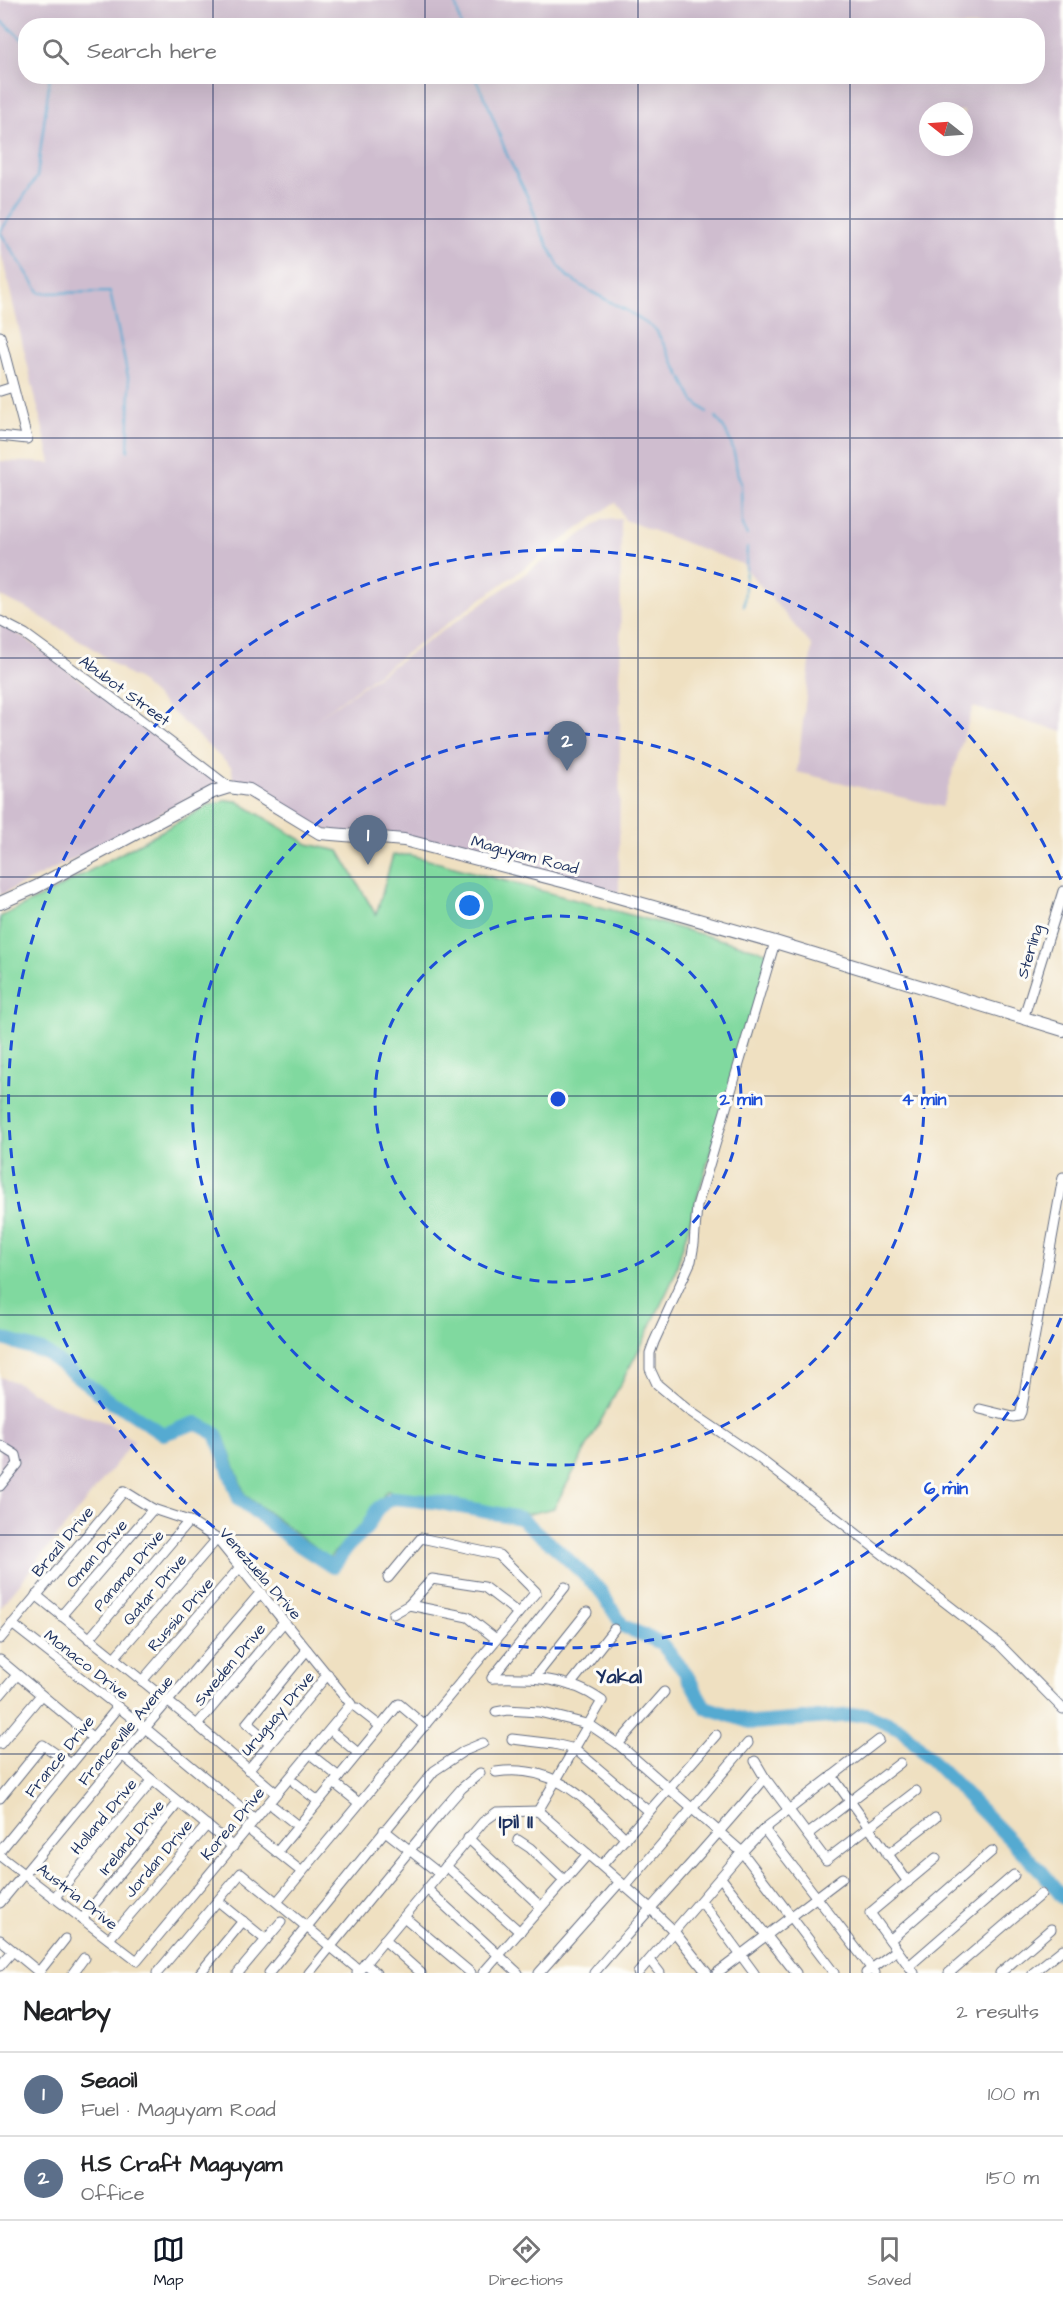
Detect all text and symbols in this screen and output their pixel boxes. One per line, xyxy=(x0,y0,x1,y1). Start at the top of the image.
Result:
search box xyxy=(18,18,1045,84)
icon: search xyxy=(39,35,72,68)
text: Search here xyxy=(87,36,217,67)
north arrow xyxy=(919,102,973,156)
street label: Abubot Street xyxy=(74,650,175,732)
pin: 2 xyxy=(548,722,586,771)
pin: 1 xyxy=(348,816,388,865)
street label: Maguyam Road xyxy=(468,830,581,881)
your location xyxy=(455,891,484,920)
street label: Sterling xyxy=(1011,922,1050,981)
text: 2 min xyxy=(718,1087,763,1112)
text: 4 min xyxy=(901,1087,947,1112)
centre of rings xyxy=(548,1089,568,1109)
text: 6 min xyxy=(924,1476,968,1501)
street label: Brazil Drive xyxy=(27,1501,99,1582)
street label: Oman Drive xyxy=(61,1514,133,1593)
street label: Venezuela Drive xyxy=(214,1523,307,1625)
street label: Panama Drive xyxy=(88,1525,170,1616)
street label: Qatar Drive xyxy=(118,1549,192,1630)
street label: Russia Drive xyxy=(143,1573,219,1656)
street label: Sweden Drive xyxy=(189,1618,271,1711)
street label: Monaco Drive xyxy=(39,1625,134,1705)
district label: Yakal xyxy=(596,1663,642,1691)
street label: Uruguay Drive xyxy=(236,1666,321,1761)
street label: Franceville Avenue xyxy=(73,1671,179,1790)
street label: France Drive xyxy=(20,1711,100,1802)
street label: Holland Drive xyxy=(65,1774,142,1859)
street label: Korea Drive xyxy=(196,1782,270,1865)
street label: Ireland Drive xyxy=(94,1795,170,1880)
district label: Ipil II xyxy=(499,1808,533,1836)
street label: Jordan Drive xyxy=(120,1815,198,1902)
street label: Austria Drive xyxy=(32,1858,123,1936)
text: Nearby xyxy=(24,1994,111,2030)
text: 2 results xyxy=(956,1998,1039,2026)
text: Seaoil xyxy=(81,2065,137,2096)
text: 1 xyxy=(42,2080,45,2108)
text: 100 m xyxy=(988,2080,1039,2108)
text: Fuel · Maguyam Road xyxy=(81,2096,276,2124)
text: H.S Craft Maguyam xyxy=(81,2149,282,2180)
text: 2 xyxy=(38,2164,49,2192)
text: 150 m xyxy=(986,2164,1039,2192)
text: Office xyxy=(81,2180,145,2208)
tab: Map xyxy=(152,2233,185,2291)
tab: Directions xyxy=(489,2233,563,2291)
tab: Saved xyxy=(867,2233,911,2291)

